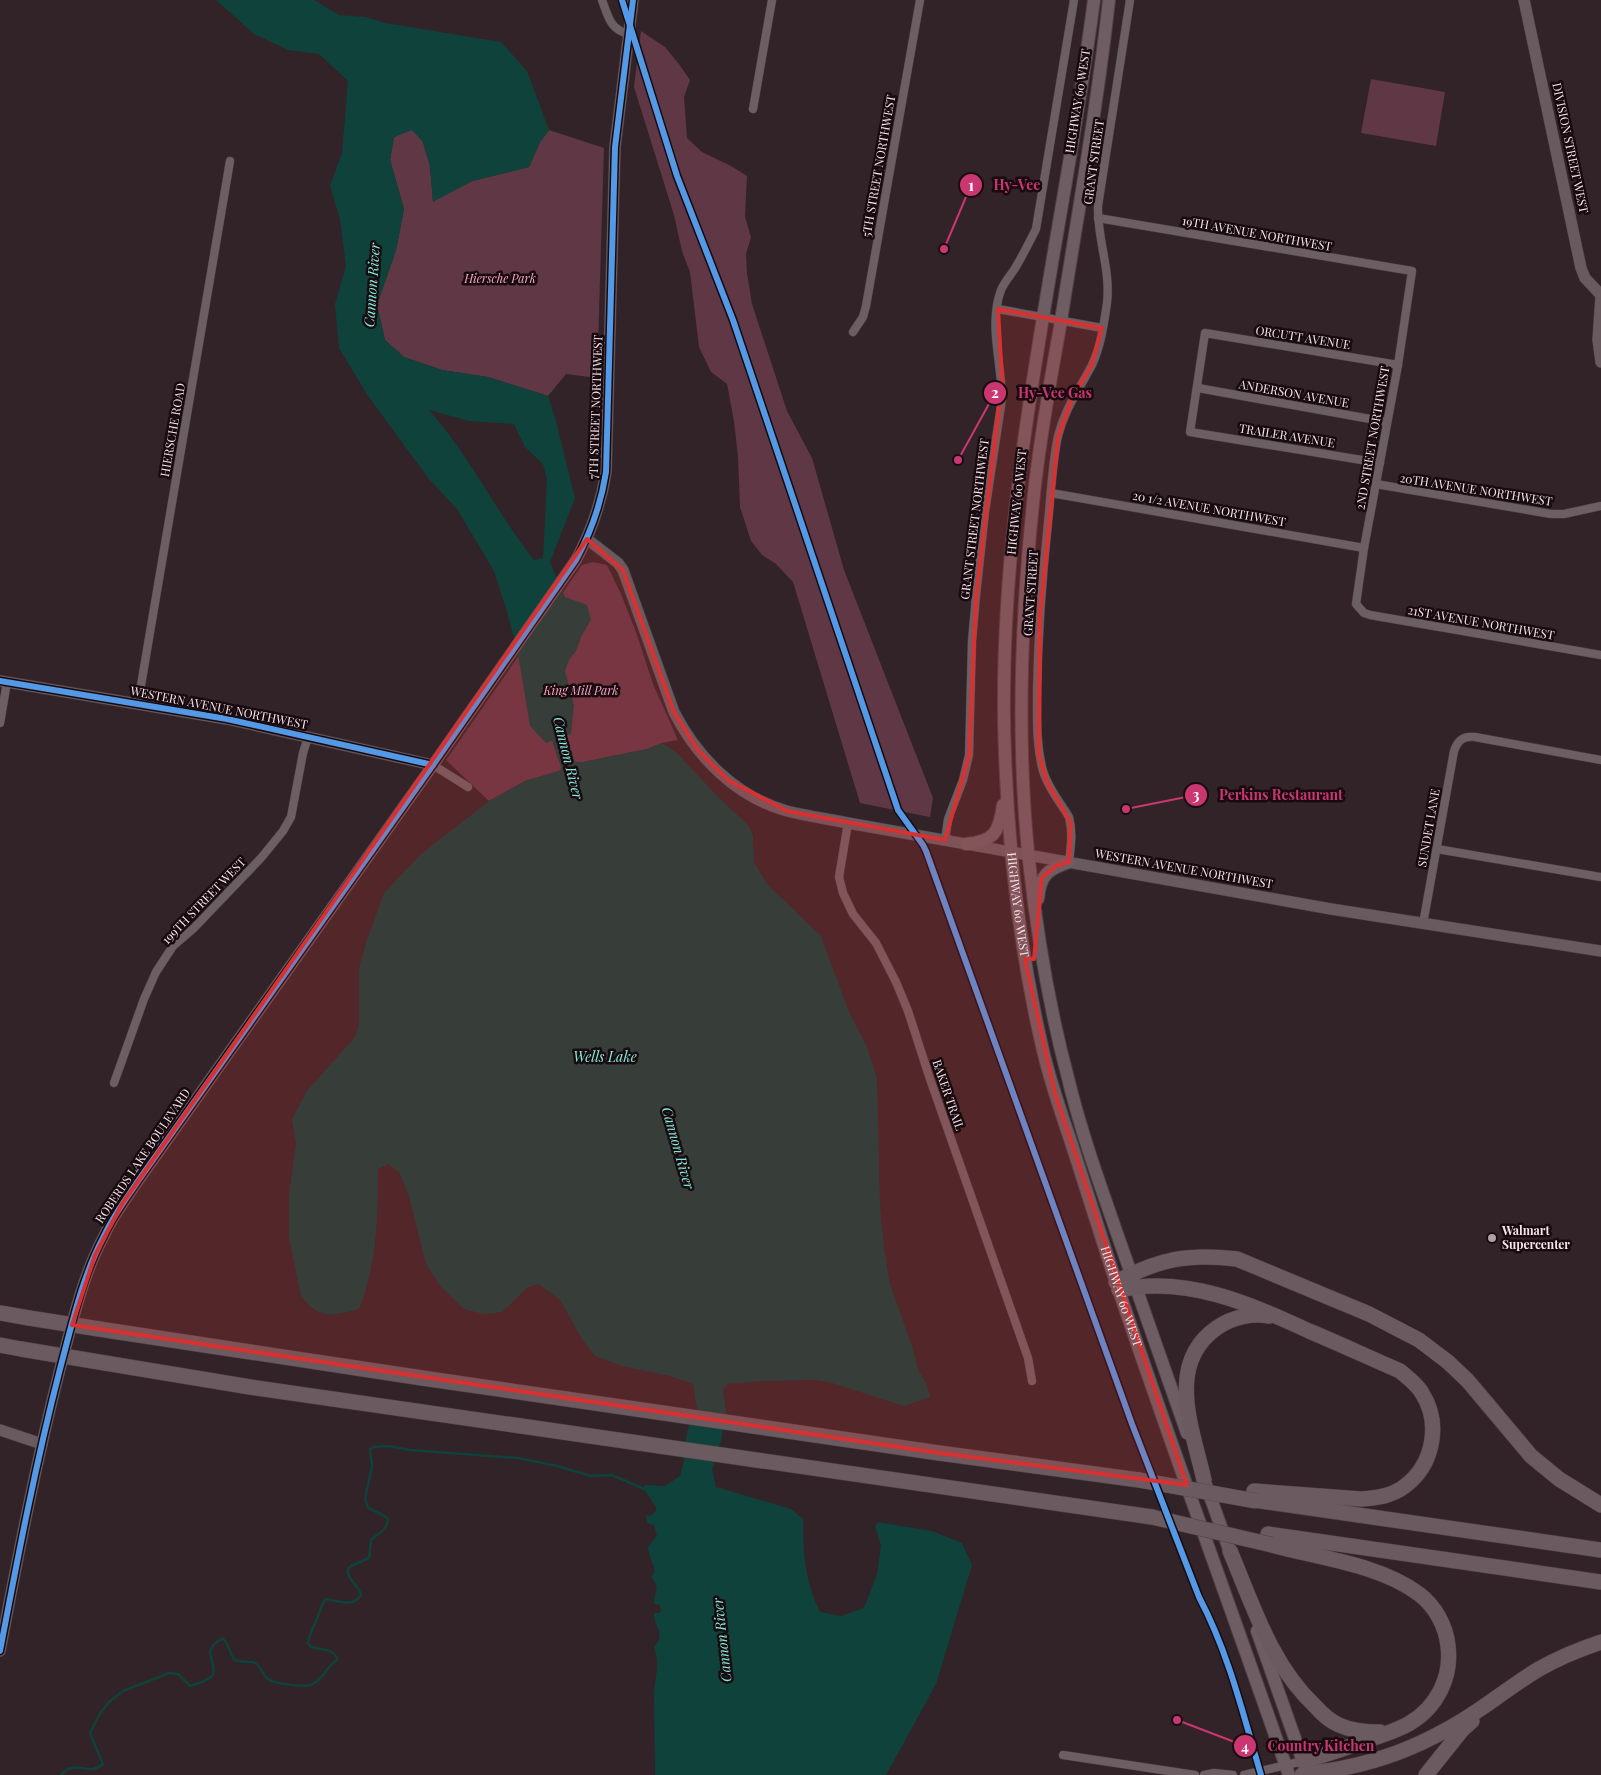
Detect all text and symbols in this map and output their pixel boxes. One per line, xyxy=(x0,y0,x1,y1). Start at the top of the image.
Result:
street label: HIGHWAY 60 WEST xyxy=(1061,47,1093,154)
street label: DIVISION STREET WEST xyxy=(1549,81,1593,215)
street label: 5TH STREET NORTHWEST xyxy=(858,93,899,238)
street label: GRANT STREET xyxy=(1079,118,1107,206)
callout: Hy-Vee xyxy=(958,171,1050,200)
text: 1 xyxy=(968,175,974,195)
text: Hy-Vee xyxy=(994,175,1040,194)
street label: 19TH AVENUE NORTHWEST xyxy=(1181,212,1334,254)
water label: Cannon River xyxy=(359,241,384,328)
park label: Hiersche Park xyxy=(463,270,536,286)
street label: ORCUTT AVENUE xyxy=(1254,322,1352,352)
street label: 7TH STREET NORTHWEST xyxy=(584,334,606,479)
street label: 2ND STREET NORTHWEST xyxy=(1351,364,1393,511)
street label: ANDERSON AVENUE xyxy=(1237,375,1351,411)
callout: Hy-Vee Gas xyxy=(983,379,1102,408)
street label: HIERSCHE ROAD xyxy=(156,381,188,478)
text: 2 xyxy=(991,382,999,402)
text: Hy-Vee Gas xyxy=(1018,383,1092,402)
street label: TRAILER AVENUE xyxy=(1238,420,1336,451)
street label: GRANT STREET NORTHWEST xyxy=(956,437,992,600)
street label: HIGHWAY 60 WEST xyxy=(1003,448,1030,555)
street label: 20TH AVENUE NORTHWEST xyxy=(1399,469,1554,509)
street label: 20 1/2 AVENUE NORTHWEST xyxy=(1131,487,1288,529)
street label: GRANT STREET xyxy=(1019,549,1041,636)
street label: 21ST AVENUE NORTHWEST xyxy=(1407,601,1556,643)
street label: WESTERN AVENUE NORTHWEST xyxy=(128,682,310,732)
park label: King Mill Park xyxy=(542,682,619,698)
water label: Cannon River xyxy=(549,715,588,802)
callout: Perkins Restaurant xyxy=(1184,781,1353,810)
text: 3 xyxy=(1192,784,1200,804)
text: Perkins Restaurant xyxy=(1219,785,1343,804)
street label: SUNDET LANE xyxy=(1413,787,1443,868)
street label: WESTERN AVENUE NORTHWEST xyxy=(1093,844,1275,892)
street label: HIGHWAY 60 WEST xyxy=(1004,852,1034,959)
street label: 199TH STREET WEST xyxy=(158,853,249,947)
water label: Wells Lake xyxy=(573,1047,637,1066)
street label: BAKER TRAIL xyxy=(929,1057,969,1132)
street label: ROBERDS LAKE BOULEVARD xyxy=(91,1085,193,1226)
water label: Cannon River xyxy=(658,1105,700,1192)
place label: Walmart Supercenter xyxy=(1501,1222,1570,1252)
marker: Walmart Supercenter xyxy=(1486,1232,1498,1244)
street label: HIGHWAY 60 WEST xyxy=(1098,1244,1147,1349)
water label: Cannon River xyxy=(708,1596,735,1683)
callout: Country Kitchen xyxy=(1232,1732,1384,1761)
text: 4 xyxy=(1241,1736,1249,1756)
text: Country Kitchen xyxy=(1268,1736,1375,1755)

